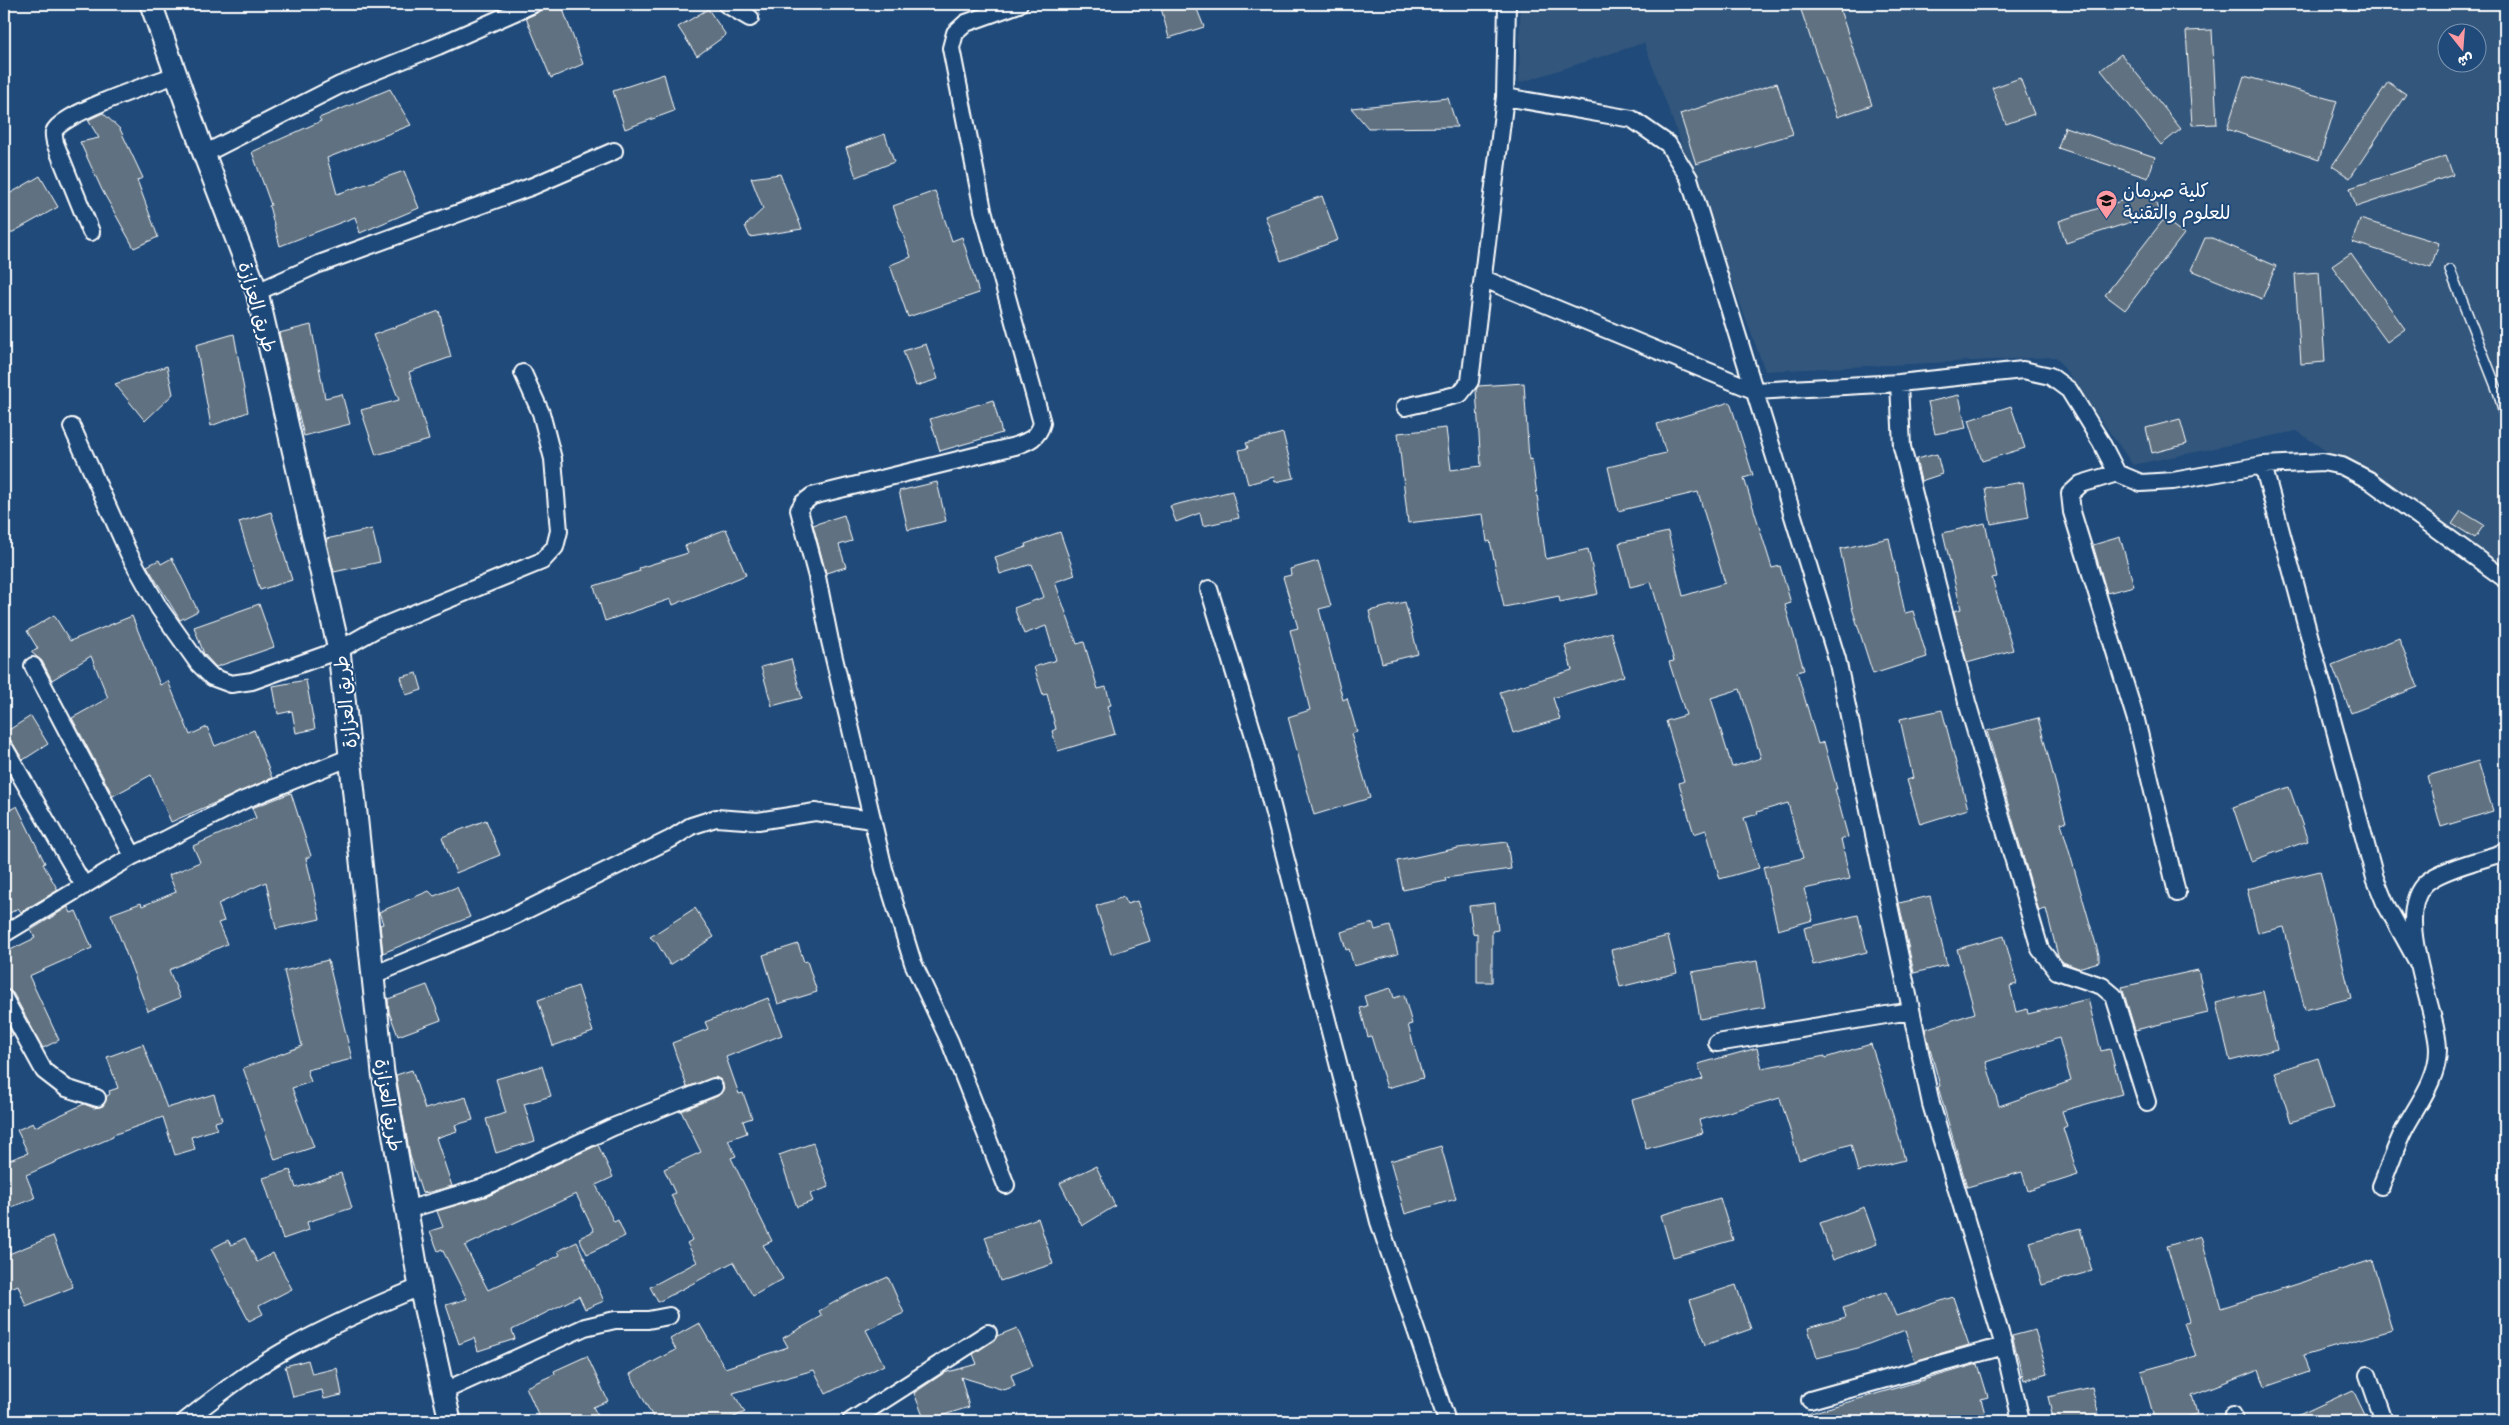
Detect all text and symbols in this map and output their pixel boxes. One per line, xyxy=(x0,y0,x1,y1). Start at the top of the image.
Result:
north arrow xyxy=(2436,22,2486,72)
text: ش xyxy=(2455,47,2476,70)
place label: كلية صرمان للعلوم والتقنية xyxy=(2123,180,2230,229)
school or university icon: كلية صرمان للعلوم والتقنية xyxy=(2095,189,2119,220)
street label: طريق العزازة xyxy=(229,259,281,357)
street label: طريق العزازة xyxy=(330,654,367,750)
street label: طريق العزازة xyxy=(365,1057,406,1154)

